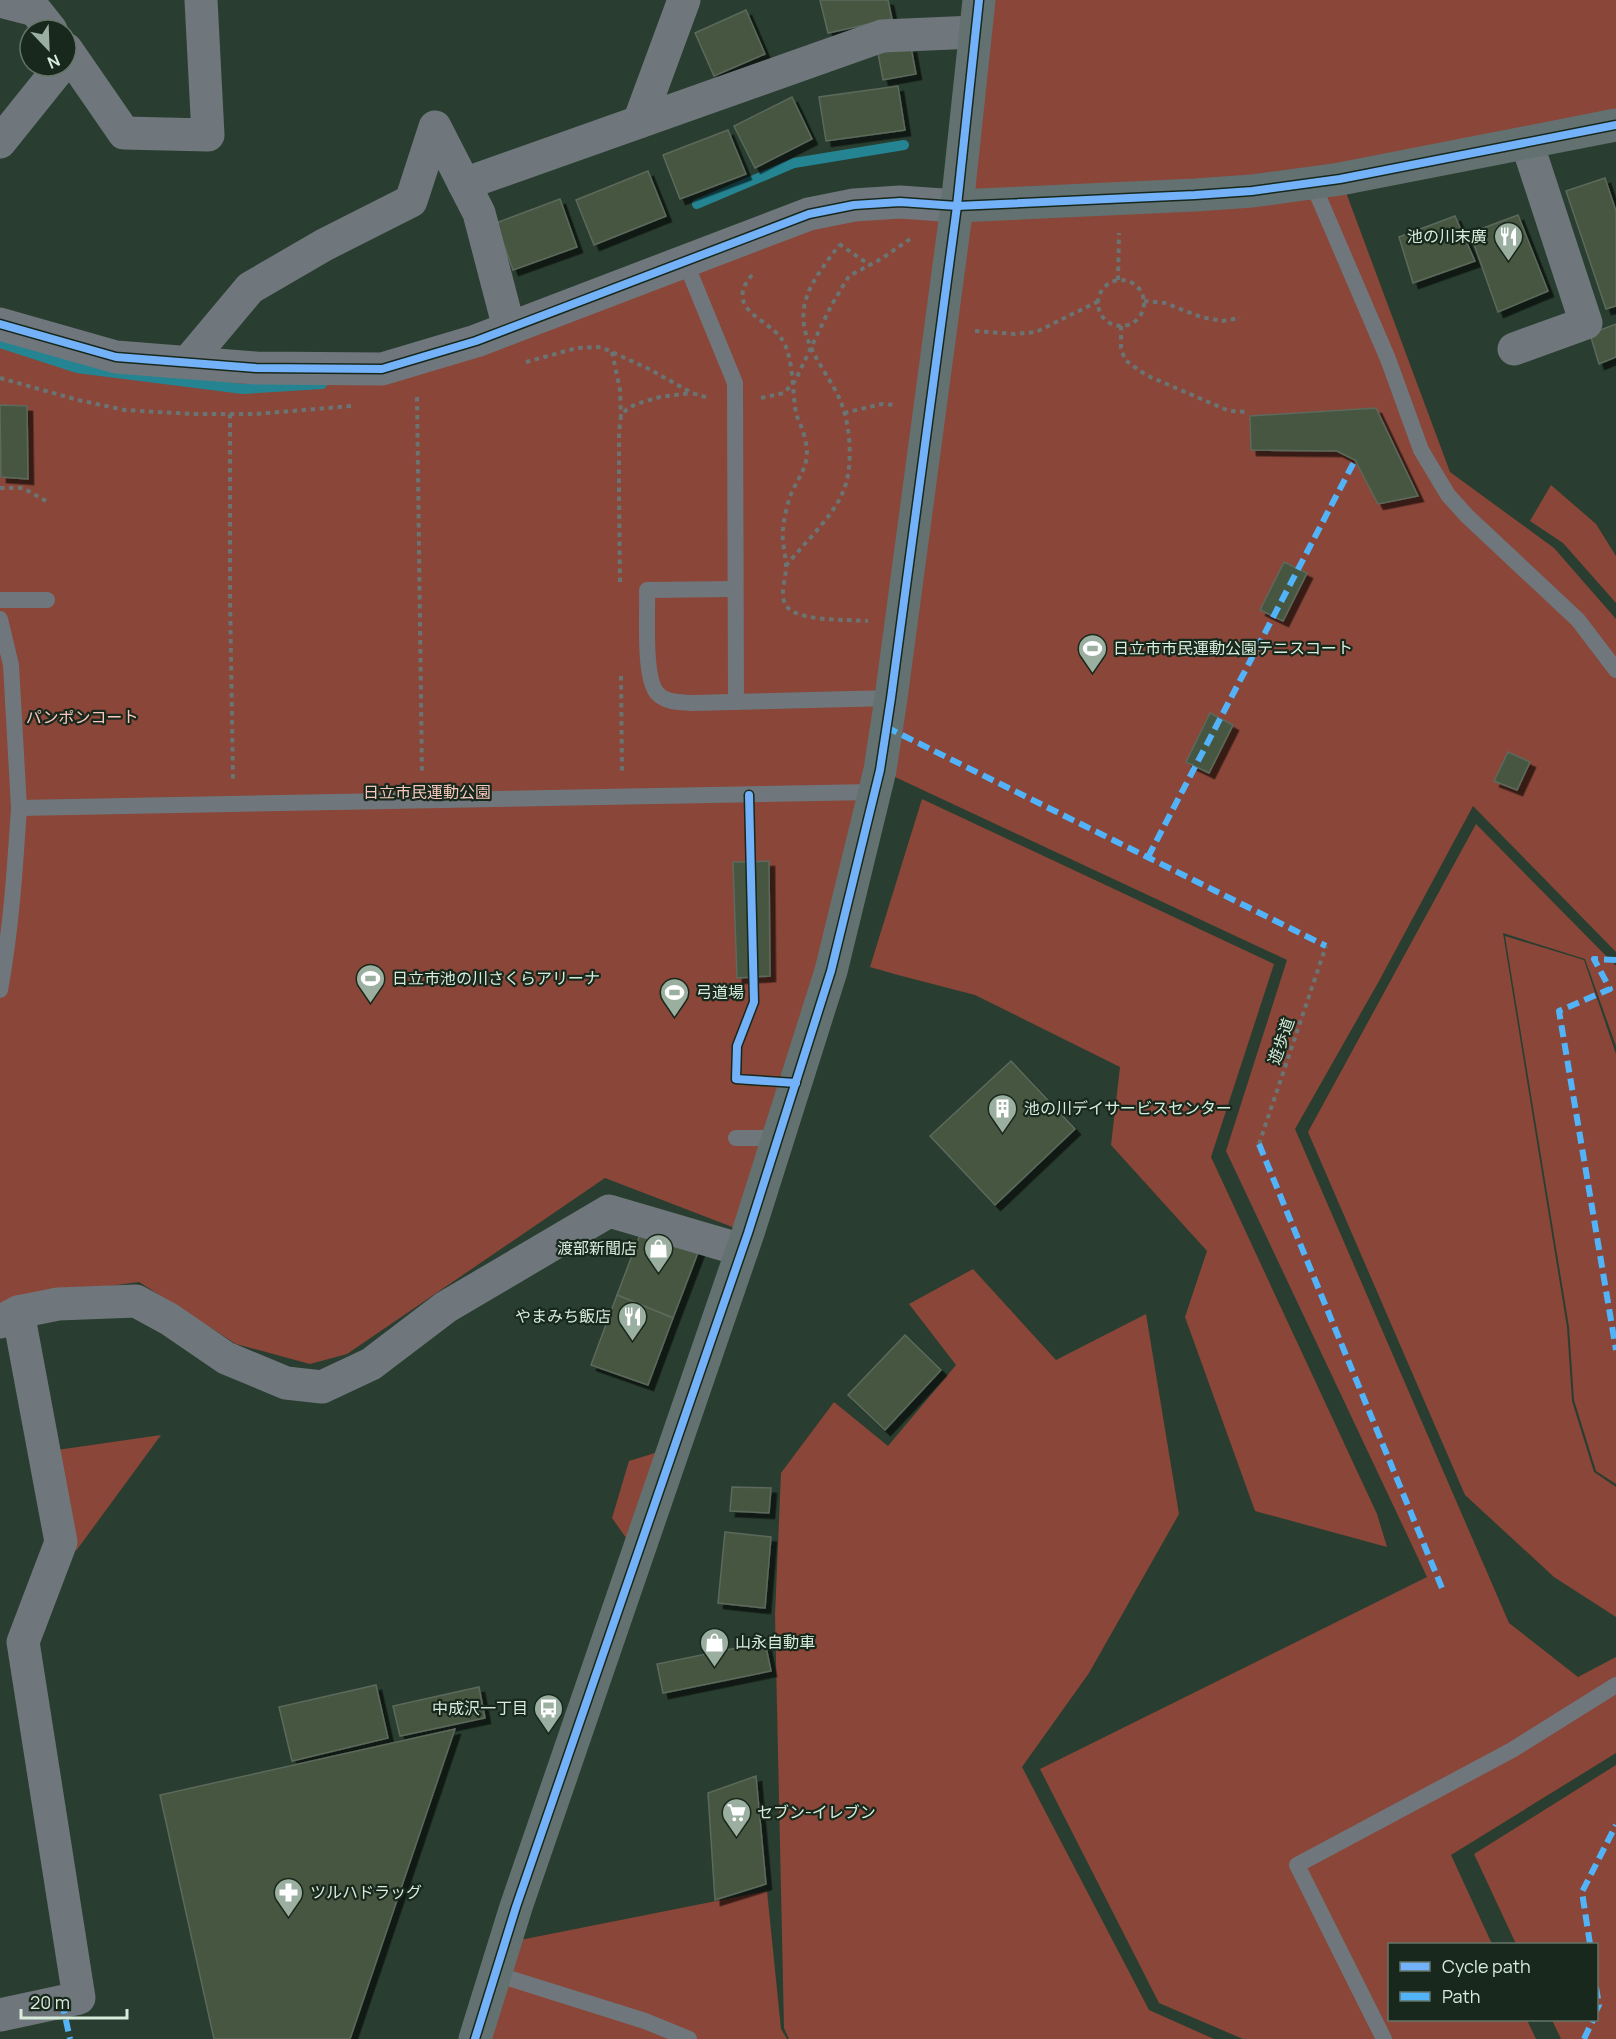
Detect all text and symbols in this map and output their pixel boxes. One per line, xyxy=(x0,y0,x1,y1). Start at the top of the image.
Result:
north arrow xyxy=(18,18,78,78)
text: N xyxy=(44,49,63,74)
restaurant icon: 池の川末廣 xyxy=(1492,220,1524,262)
place label: 池の川末廣 xyxy=(1407,225,1487,247)
sports icon: 日立市市民運動公園テニスコート xyxy=(1076,632,1108,674)
place label: 日立市市民運動公園テニスコート xyxy=(1113,637,1353,659)
park label: パンポンコート xyxy=(26,706,138,728)
park label: 日立市民運動公園 xyxy=(363,781,491,803)
sports icon: 日立市池の川さくらアリーナ xyxy=(355,962,387,1004)
place label: 日立市池の川さくらアリーナ xyxy=(392,967,600,989)
sports icon: 弓道場 xyxy=(659,976,691,1018)
place label: 弓道場 xyxy=(696,981,744,1003)
street label: 遊歩道 xyxy=(1263,1015,1299,1067)
building icon: 池の川デイサービスセンター xyxy=(987,1092,1019,1134)
place label: 池の川デイサービスセンター xyxy=(1024,1097,1232,1119)
shop icon: 渡部新聞店 xyxy=(642,1232,674,1274)
place label: 渡部新聞店 xyxy=(557,1237,637,1259)
restaurant icon: やまみち飯店 xyxy=(616,1300,648,1342)
place label: やまみち飯店 xyxy=(515,1305,611,1327)
shop icon: 山永自動車 xyxy=(698,1626,730,1668)
place label: 山永自動車 xyxy=(735,1631,815,1653)
bus stop icon: 中成沢一丁目 xyxy=(533,1692,565,1734)
place label: 中成沢一丁目 xyxy=(432,1697,528,1719)
supermarket icon: セブン-イレブン xyxy=(720,1796,752,1838)
place label: セブン-イレブン xyxy=(757,1801,876,1823)
pharmacy icon: ツルハドラッグ xyxy=(273,1876,305,1918)
place label: ツルハドラッグ xyxy=(310,1881,422,1903)
legend xyxy=(1388,1943,1598,2021)
text: Cycle path xyxy=(1442,1954,1531,1978)
scale bar xyxy=(21,1982,128,2020)
text: Path xyxy=(1442,1984,1480,2008)
text: 20 m xyxy=(30,1990,70,2014)

